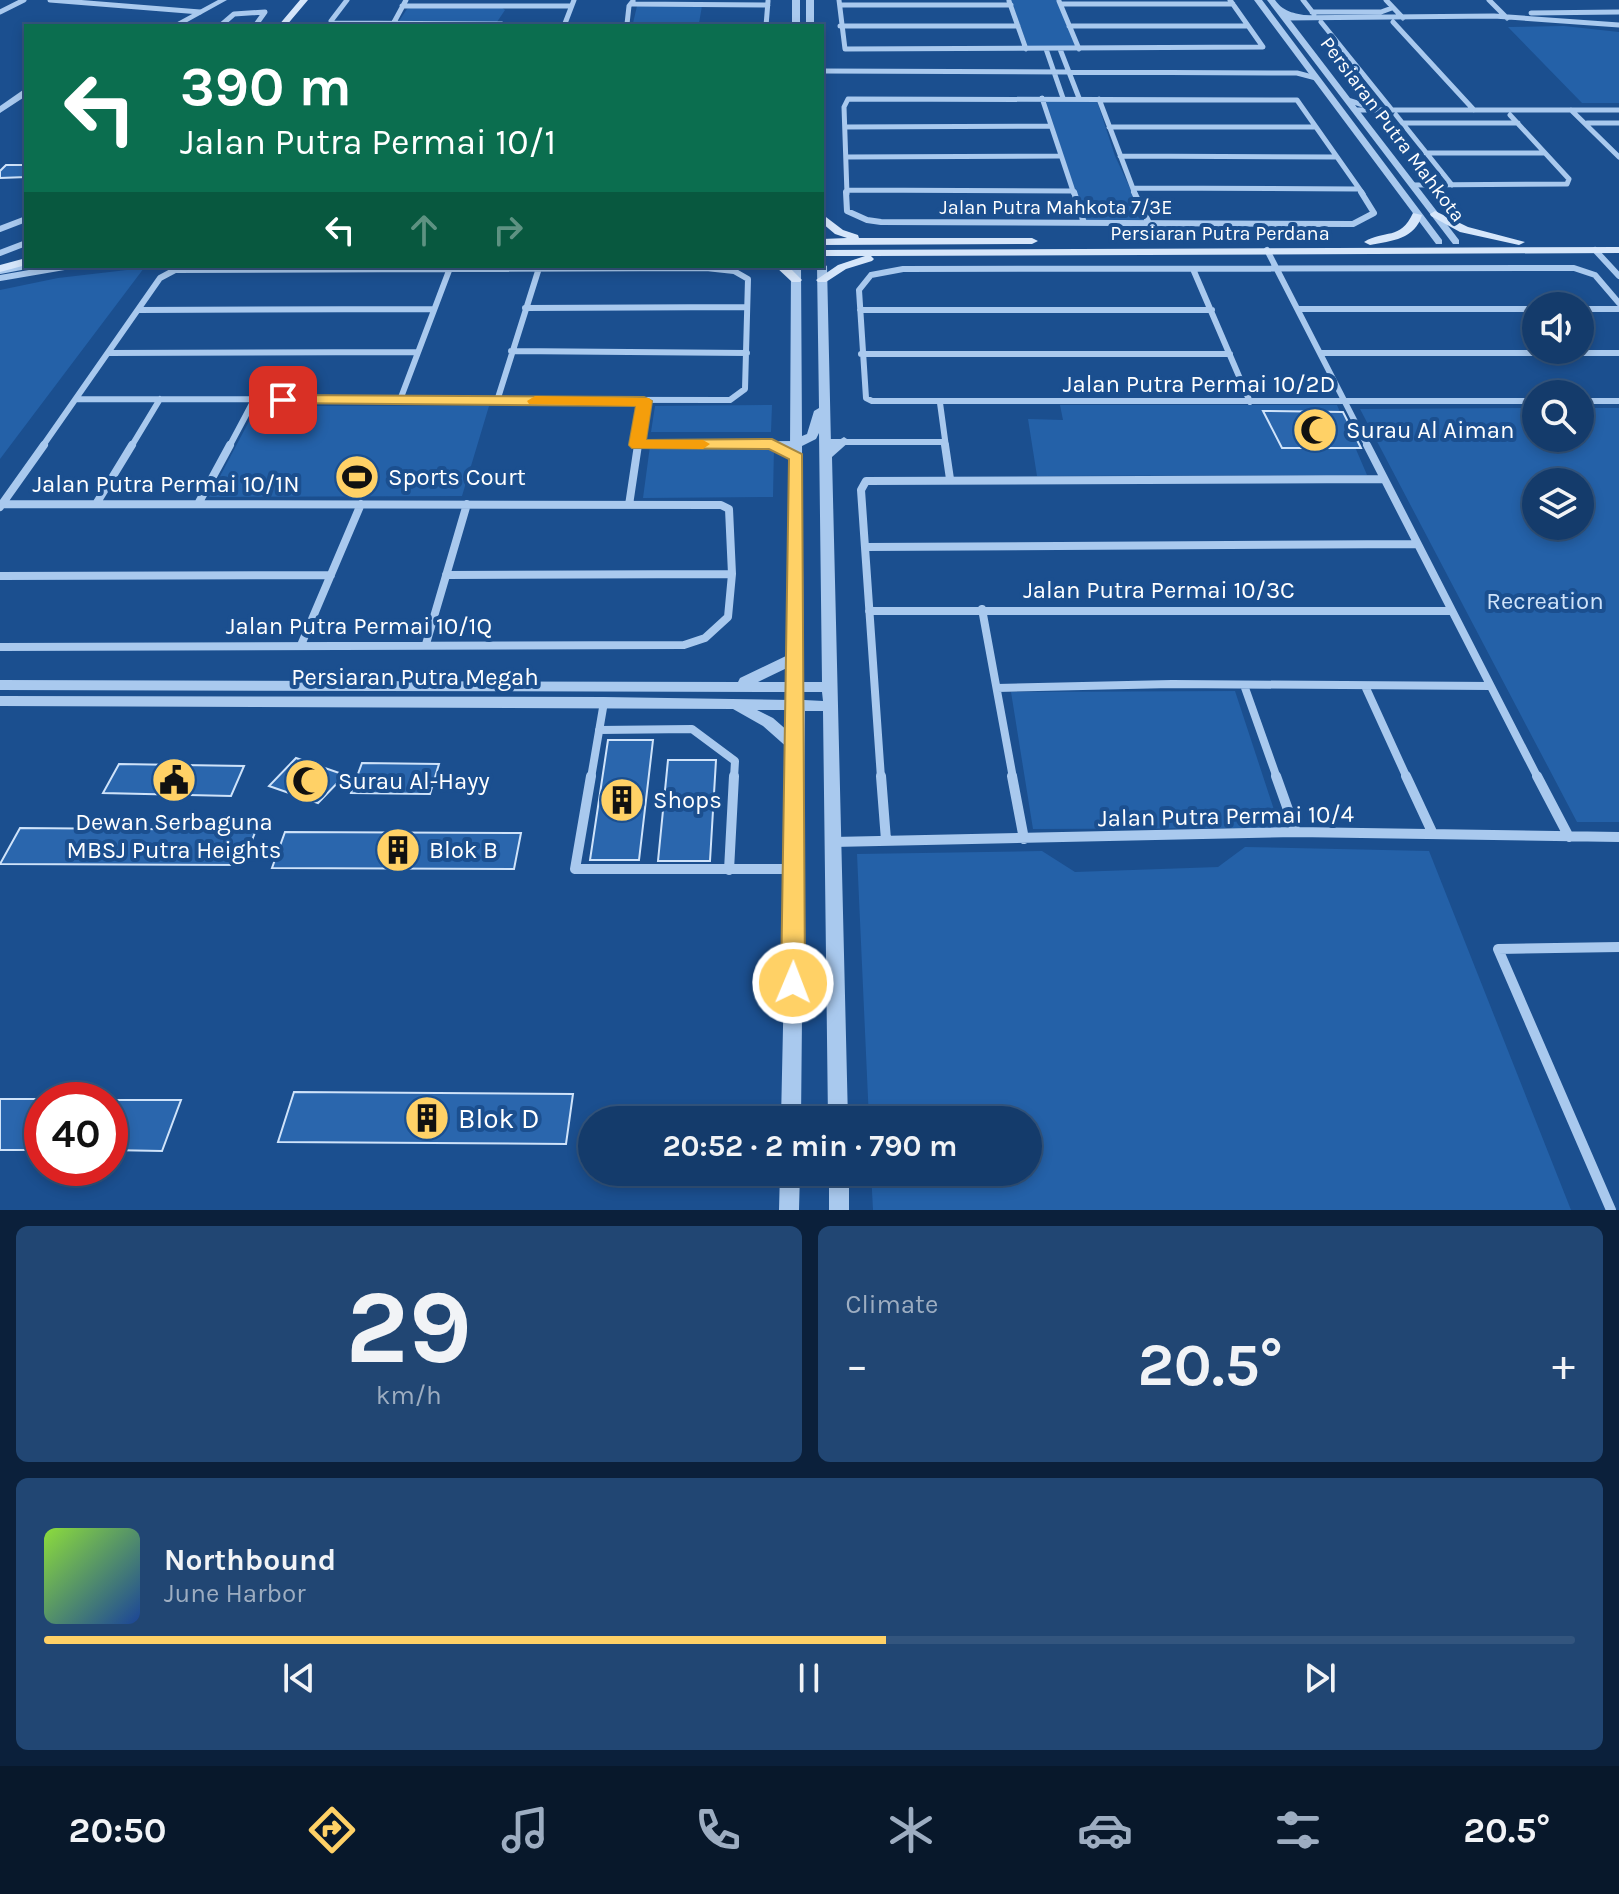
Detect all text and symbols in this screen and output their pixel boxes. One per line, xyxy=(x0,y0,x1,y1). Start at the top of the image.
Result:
street label: Persiaran Putra Mahkota xyxy=(1316,32,1470,226)
text: 390 m xyxy=(180,54,352,119)
icon: left xyxy=(48,56,152,160)
text: Jalan Putra Permai 10/1 xyxy=(180,121,556,163)
street label: Jalan Putra Mahkota 7/3E xyxy=(940,196,1172,219)
icon: left xyxy=(318,208,362,252)
icon: ahead xyxy=(402,208,446,252)
icon: right xyxy=(486,208,530,252)
street label: Persiaran Putra Perdana xyxy=(1110,222,1330,245)
map controls xyxy=(1522,292,1594,540)
button: sound xyxy=(1522,292,1594,364)
pin xyxy=(249,366,317,434)
street label: Jalan Putra Permai 10/2D xyxy=(1063,370,1335,398)
icon: arrive xyxy=(261,378,305,422)
button: search xyxy=(1522,380,1594,452)
mosque icon: Surau Al Aiman xyxy=(1291,406,1339,454)
place label: Surau Al Aiman xyxy=(1346,416,1514,444)
sports icon: Sports Court xyxy=(333,453,381,501)
place label: Sports Court xyxy=(388,463,526,491)
button: layers xyxy=(1522,468,1594,540)
street label: Jalan Putra Permai 10/1N xyxy=(32,470,300,498)
street label: Jalan Putra Permai 10/3C xyxy=(1023,576,1295,604)
park label: Recreation xyxy=(1486,587,1604,615)
street label: Jalan Putra Permai 10/1Q xyxy=(226,612,492,640)
street label: Persiaran Putra Megah xyxy=(291,663,539,691)
public building icon: Dewan Serbaguna MBSJ Putra Heights xyxy=(150,756,198,804)
mosque icon: Surau Al-Hayy xyxy=(283,757,331,805)
place label: Surau Al-Hayy xyxy=(338,767,490,795)
building icon: Shops xyxy=(598,776,646,824)
place label: Shops xyxy=(653,786,722,814)
street label: Jalan Putra Permai 10/4 xyxy=(1098,800,1354,832)
place label: Dewan Serbaguna MBSJ Putra Heights xyxy=(67,808,281,864)
building icon: Blok B xyxy=(374,826,422,874)
place label: Blok B xyxy=(429,836,498,864)
position arrow xyxy=(751,941,835,1025)
speed limit sign: 40 xyxy=(24,1082,128,1186)
building icon: Blok D xyxy=(403,1094,451,1142)
place label: Blok D xyxy=(458,1102,539,1135)
text: 20:52 · 2 min · 790 m xyxy=(662,1128,958,1164)
text: 29 xyxy=(346,1267,472,1388)
text: Climate xyxy=(846,1289,938,1320)
text: 20.5° xyxy=(1138,1330,1283,1400)
text: − xyxy=(846,1340,869,1391)
text: + xyxy=(1552,1340,1575,1391)
text: km/h xyxy=(376,1380,442,1411)
text: Northbound xyxy=(164,1542,336,1578)
text: June Harbor xyxy=(164,1578,306,1609)
icon: previous xyxy=(277,1656,321,1700)
icon: pause xyxy=(787,1656,831,1700)
icon: next xyxy=(1298,1656,1342,1700)
icon: directions xyxy=(304,1802,360,1858)
icon: music xyxy=(497,1802,553,1858)
icon: phone xyxy=(690,1802,746,1858)
icon: climate xyxy=(883,1802,939,1858)
icon: car xyxy=(1077,1802,1133,1858)
icon: filters xyxy=(1270,1802,1326,1858)
text: 20:50 xyxy=(69,1809,167,1851)
text: 20.5° xyxy=(1463,1809,1550,1851)

